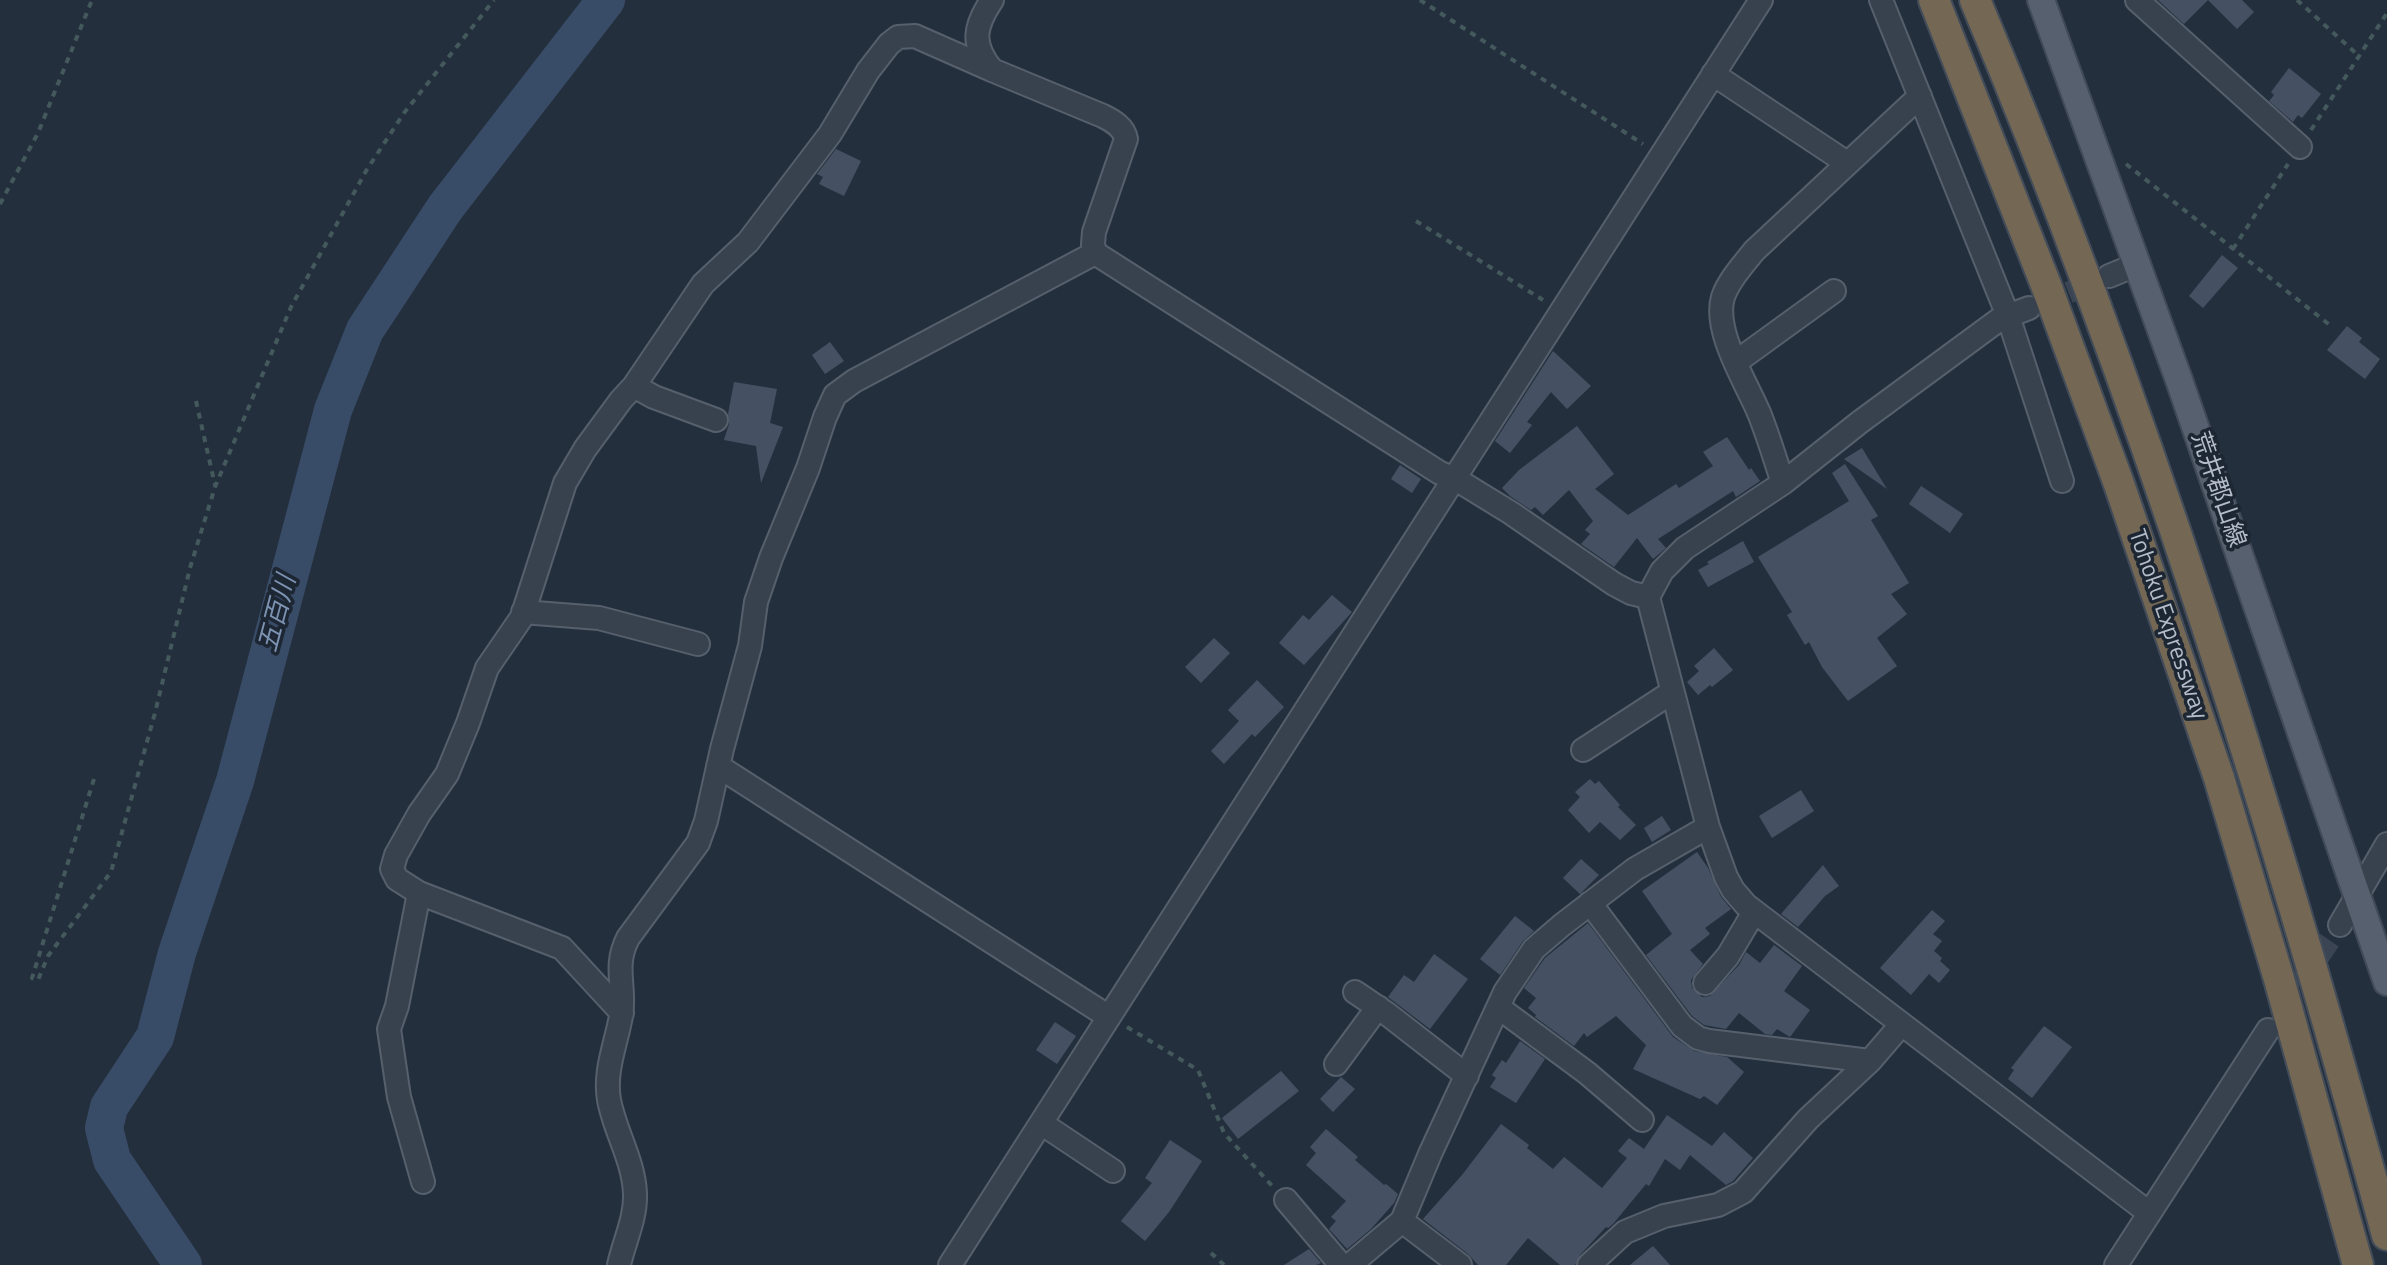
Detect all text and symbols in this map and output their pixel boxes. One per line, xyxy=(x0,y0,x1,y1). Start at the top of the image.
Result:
street label: 荒井郡山線 xyxy=(2184,429,2250,551)
street label: Tohoku Expressway xyxy=(2121,526,2213,724)
water label: 五百川 xyxy=(254,572,304,656)

